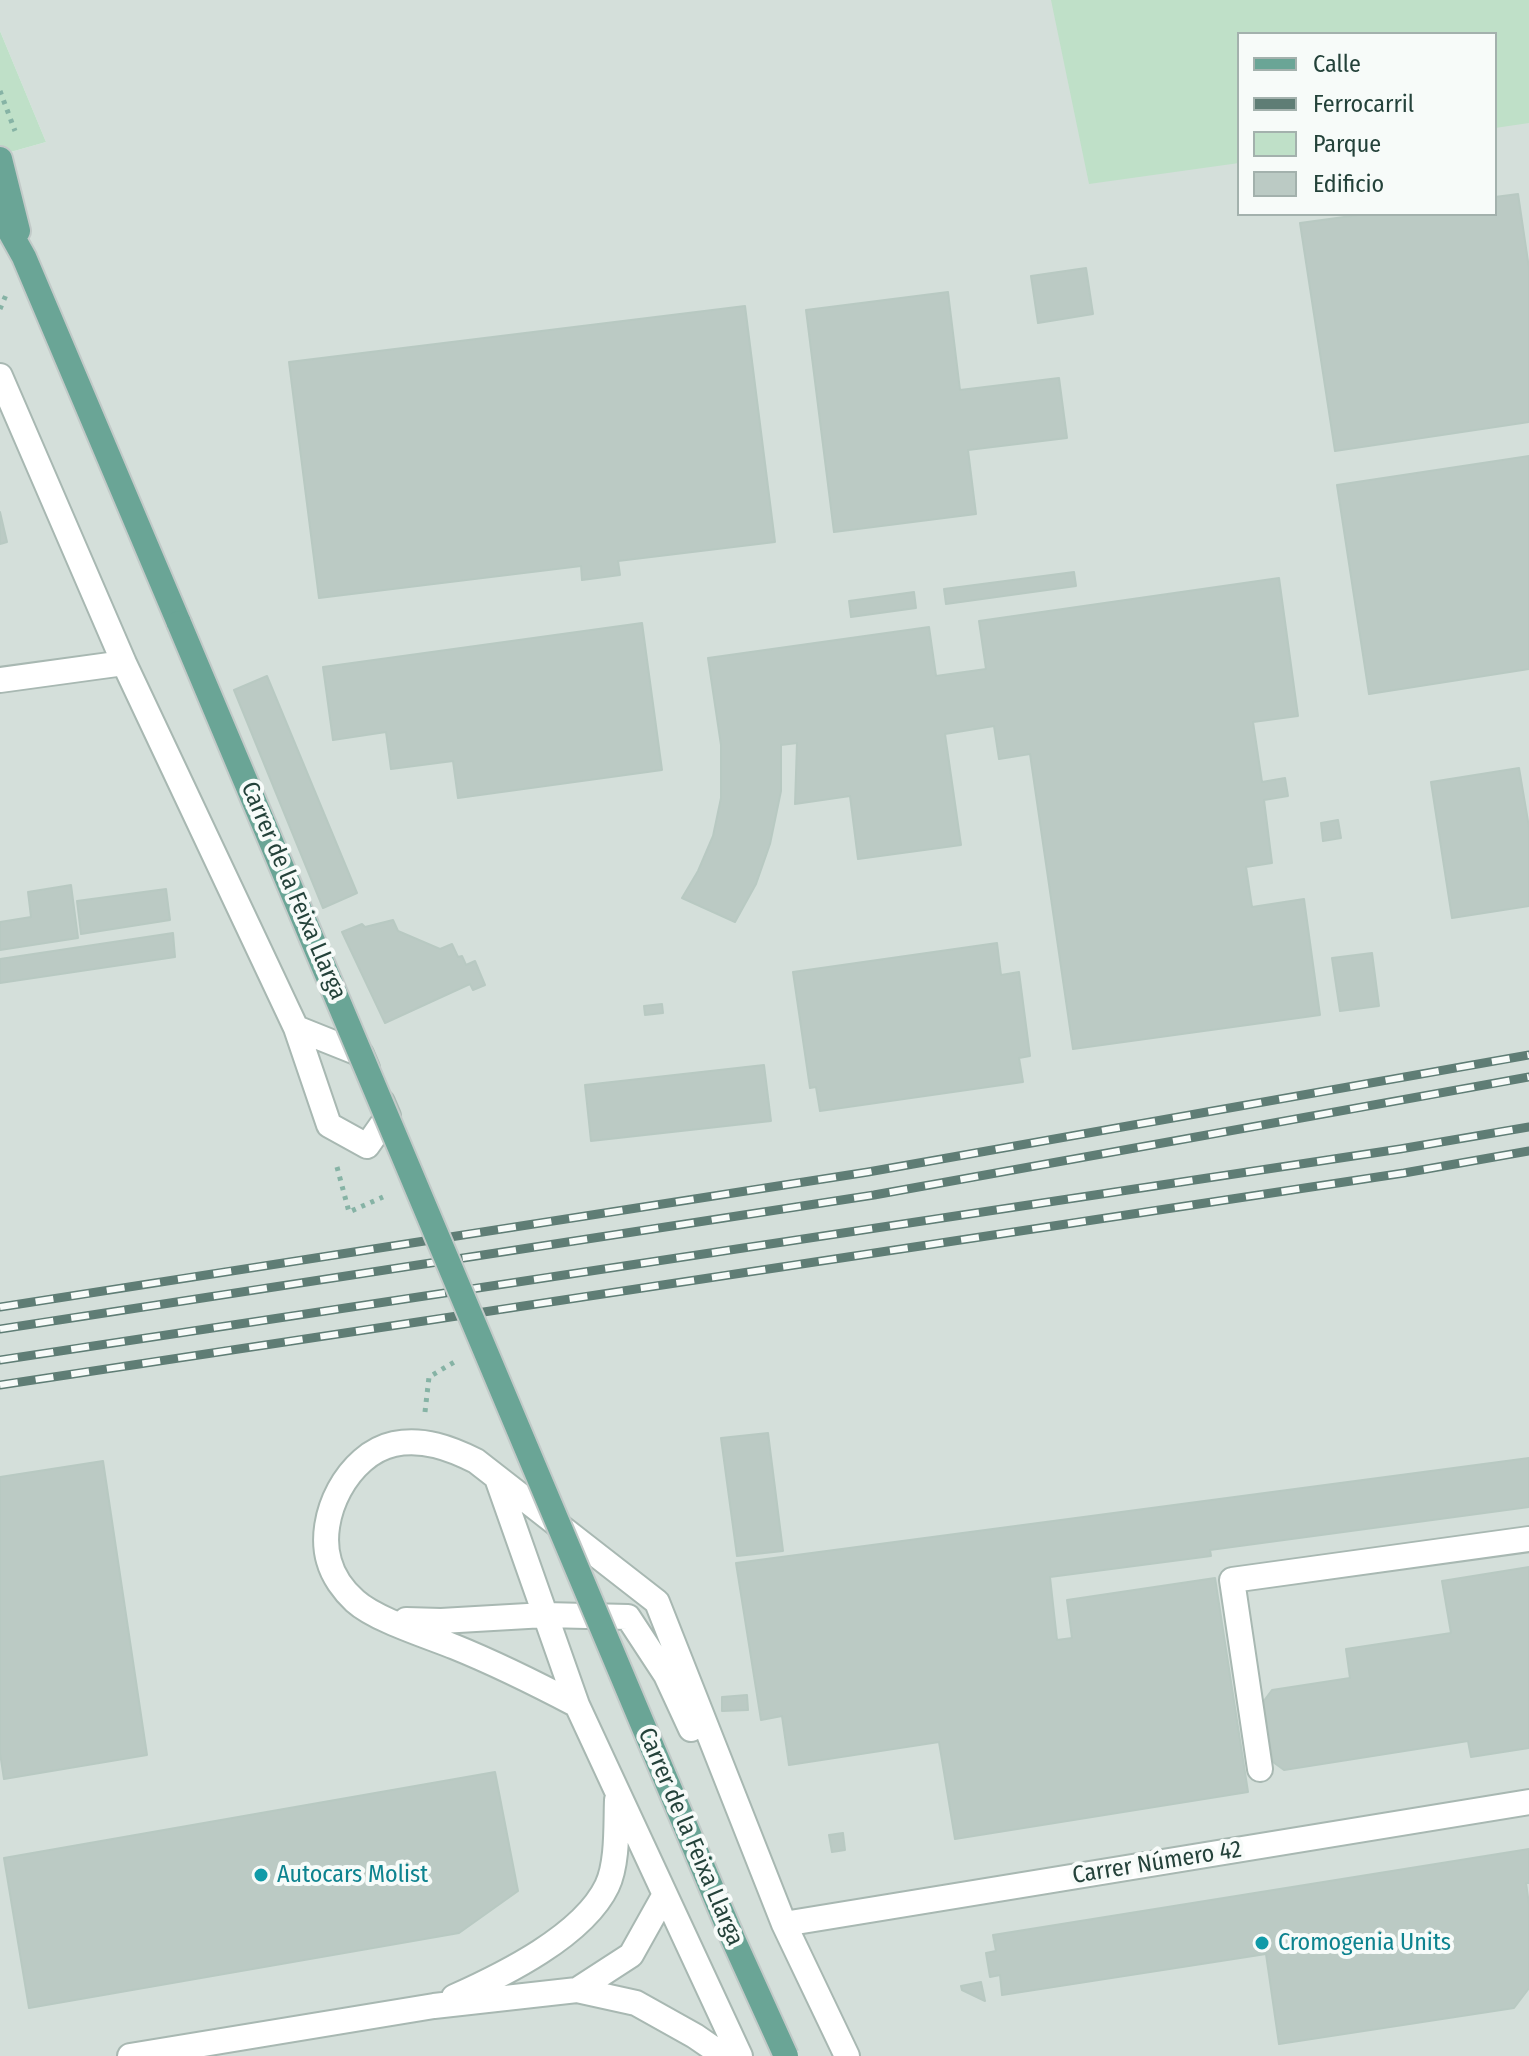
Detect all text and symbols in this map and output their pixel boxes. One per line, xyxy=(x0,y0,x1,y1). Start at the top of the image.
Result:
legend xyxy=(1237,32,1497,216)
text: Calle xyxy=(1313,50,1361,78)
text: Ferrocarril xyxy=(1313,90,1414,118)
text: Parque xyxy=(1313,130,1381,158)
text: Edificio xyxy=(1313,170,1384,198)
street label: Carrer de la Feixa Llarga xyxy=(234,778,352,1004)
street label: Carrer de la Feixa Llarga xyxy=(631,1724,749,1950)
street label: Carrer Número 42 xyxy=(1070,1835,1244,1891)
place label: Autocars Molist xyxy=(277,1861,428,1889)
marker: Autocars Molist xyxy=(252,1866,270,1884)
place label: Cromogenia Units xyxy=(1278,1929,1451,1957)
marker: Cromogenia Units xyxy=(1253,1934,1271,1952)

